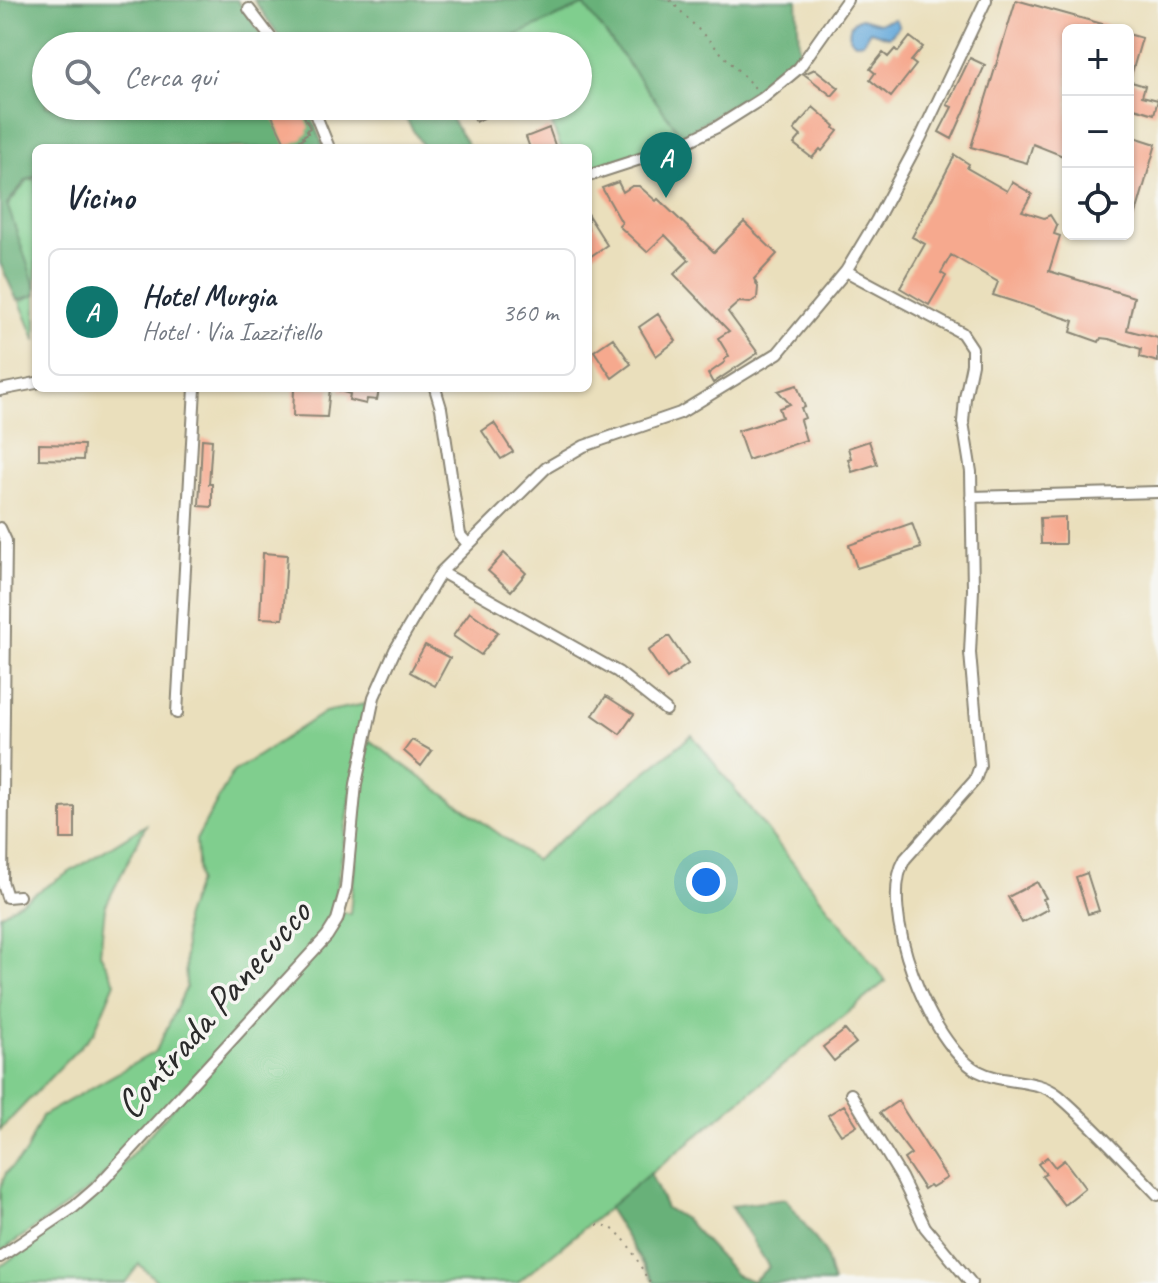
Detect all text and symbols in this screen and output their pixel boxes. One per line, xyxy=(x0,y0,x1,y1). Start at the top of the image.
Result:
map controls xyxy=(1062,24,1134,240)
button: + xyxy=(1062,24,1134,96)
search box xyxy=(32,32,592,120)
icon: search xyxy=(60,54,104,98)
text: Cerca qui xyxy=(124,57,217,95)
button: − xyxy=(1062,96,1134,168)
pin: A xyxy=(640,132,692,198)
button: locate xyxy=(1062,168,1134,240)
text: Vicino xyxy=(64,175,134,218)
text: Hotel Murgia xyxy=(142,277,276,315)
text: A xyxy=(85,296,99,329)
text: 360 m xyxy=(502,296,558,329)
text: Hotel · Via Iazzitiello xyxy=(142,315,321,348)
your location xyxy=(686,862,726,902)
street label: Contrada Panecucco xyxy=(104,888,323,1129)

